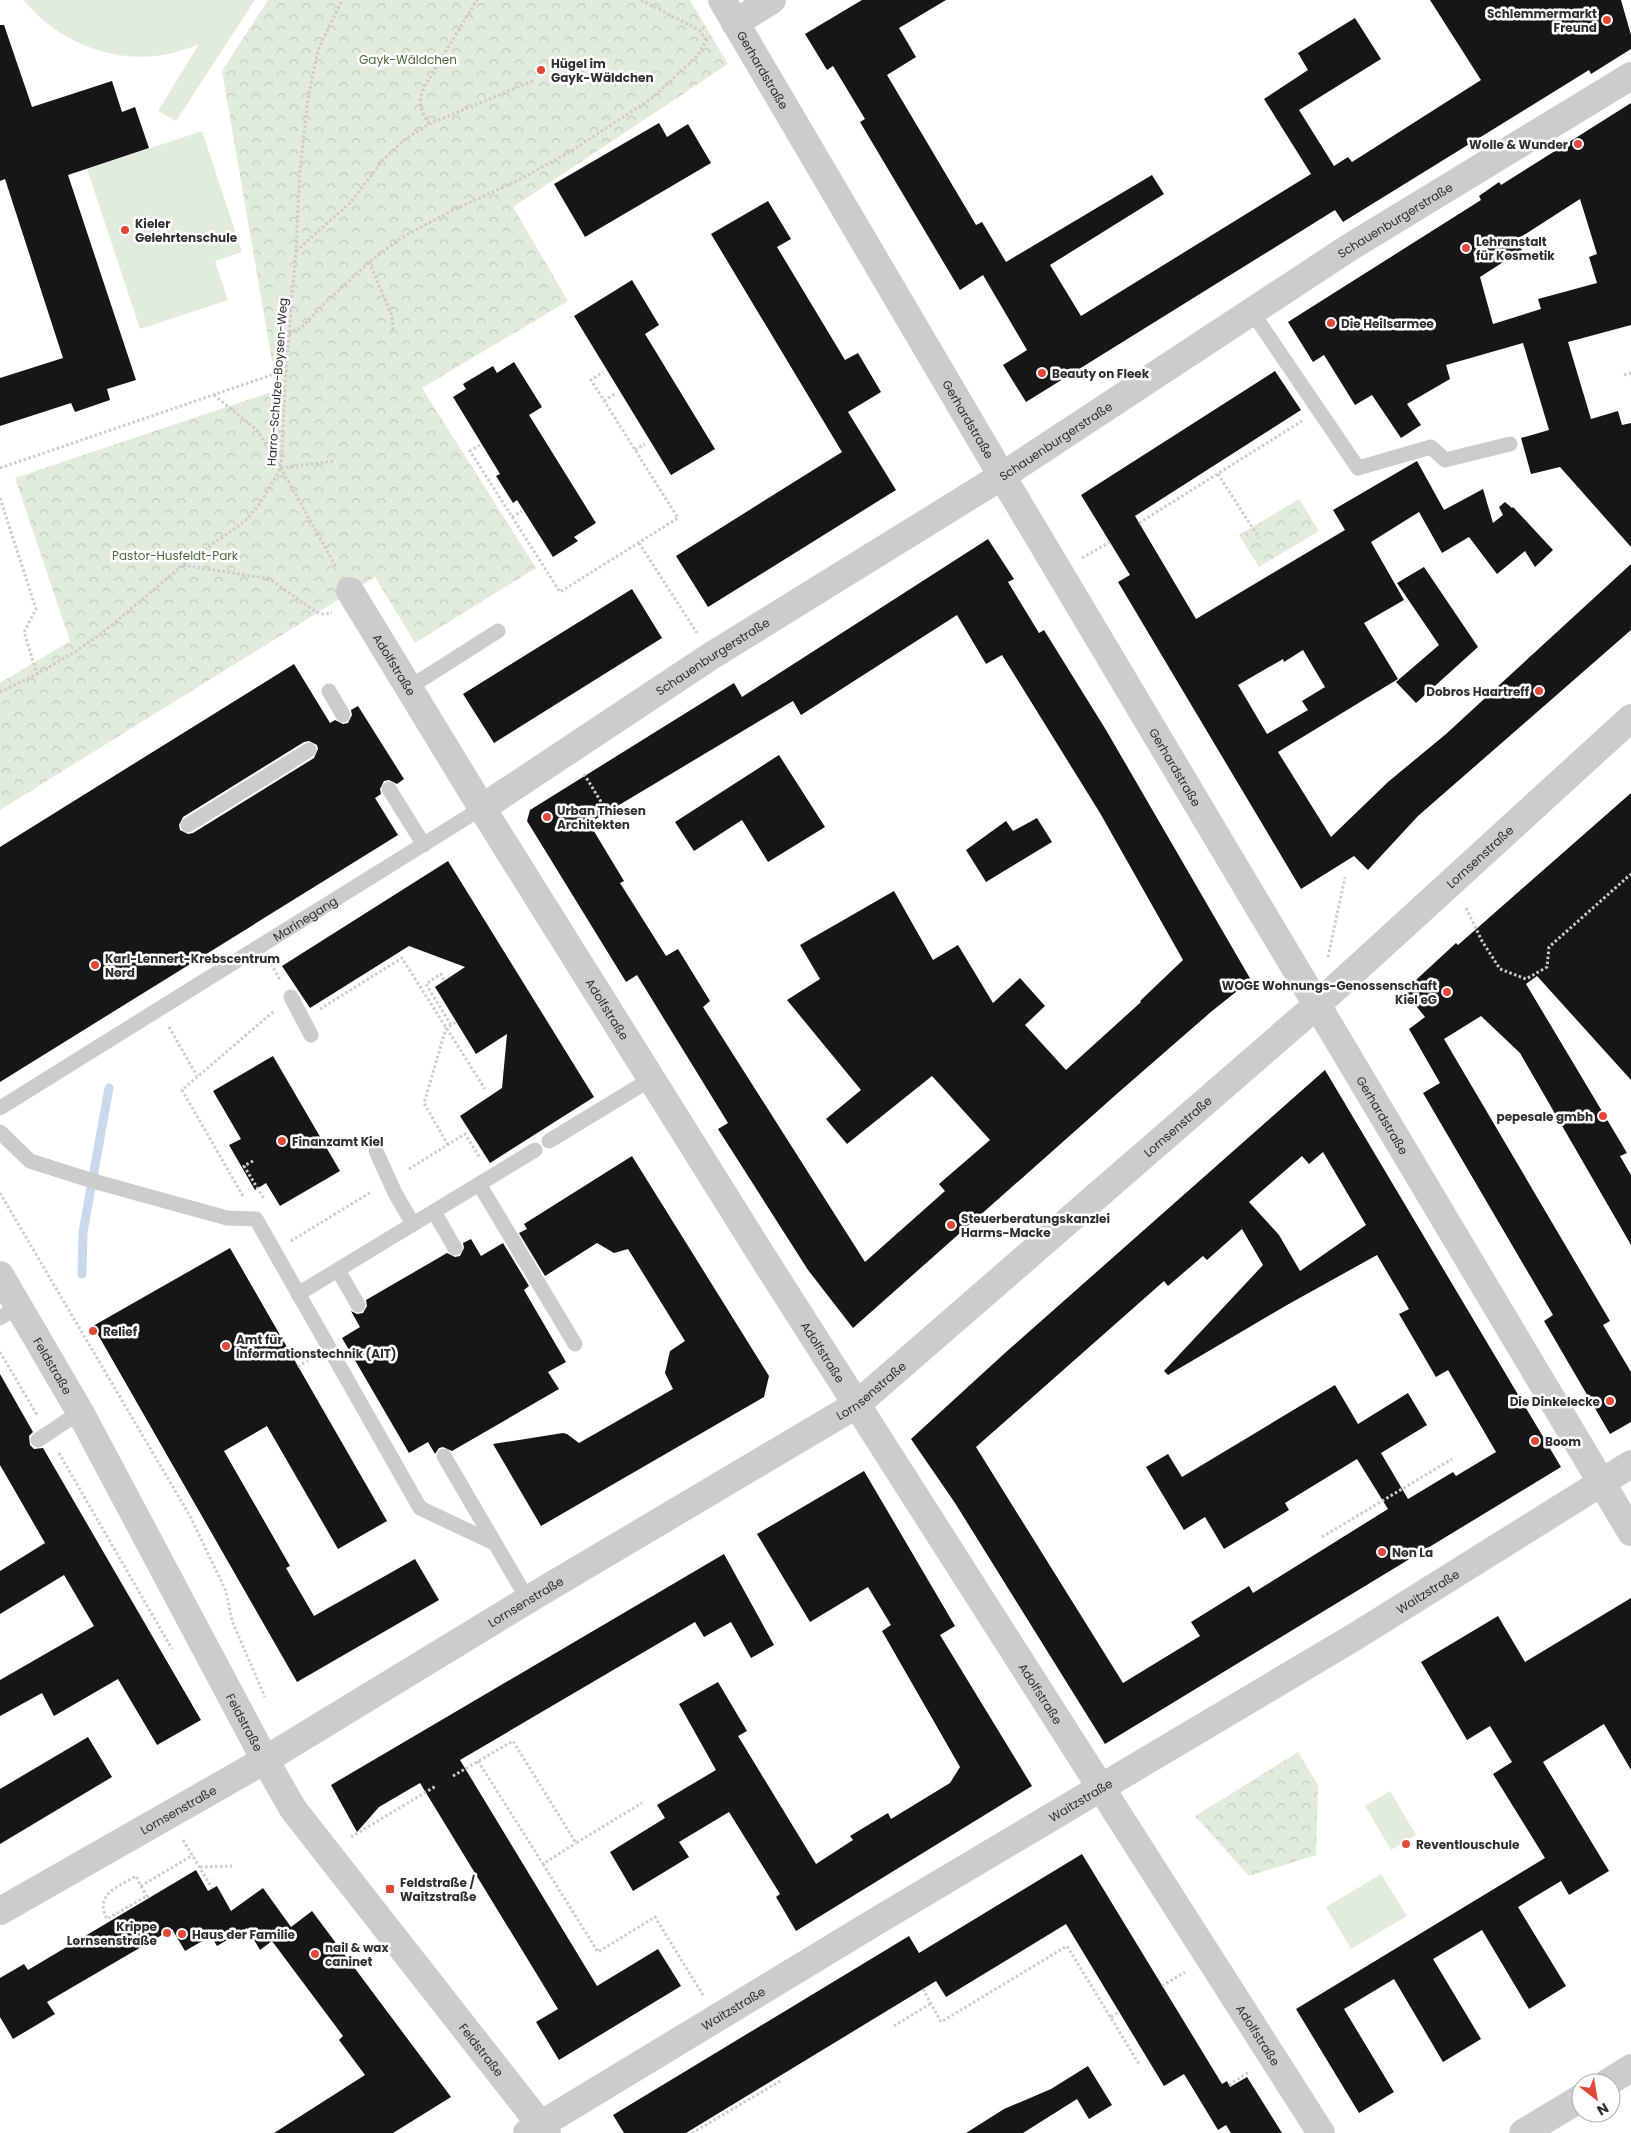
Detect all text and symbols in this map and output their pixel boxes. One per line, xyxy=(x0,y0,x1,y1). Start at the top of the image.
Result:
place label: Schlemmermarkt Freund xyxy=(1487,5,1597,36)
marker: Schlemmermarkt Freund xyxy=(1601,14,1613,26)
street label: Gerhardstraße xyxy=(733,27,793,112)
park label: Gayk-Wäldchen xyxy=(359,51,457,68)
place label: Hügel im Gayk-Wäldchen xyxy=(551,55,654,86)
marker: Hügel im Gayk-Wäldchen xyxy=(535,64,547,76)
place label: Wolle & Wunder xyxy=(1469,136,1568,153)
marker: Wolle & Wunder xyxy=(1572,138,1584,150)
street label: Schauenburgerstraße xyxy=(1334,178,1456,262)
place label: Kieler Gelehrtenschule xyxy=(135,215,238,246)
marker: Kieler Gelehrtenschule xyxy=(119,224,131,236)
place label: Lehranstalt für Kosmetik xyxy=(1476,233,1555,264)
marker: Lehranstalt für Kosmetik xyxy=(1460,242,1472,254)
street label: Harro-Schulze-Boysen-Weg xyxy=(263,297,291,467)
place label: Die Heilsarmee xyxy=(1341,315,1435,332)
marker: Die Heilsarmee xyxy=(1325,317,1337,329)
place label: Beauty on Fleek xyxy=(1052,365,1150,382)
marker: Beauty on Fleek xyxy=(1036,367,1048,379)
street label: Gerhardstraße xyxy=(939,376,998,461)
street label: Schauenburgerstraße xyxy=(996,397,1115,484)
park label: Pastor-Husfeldt-Park xyxy=(112,547,239,564)
street label: Schauenburgerstraße xyxy=(652,613,773,699)
street label: Adolfstraße xyxy=(369,630,420,699)
place label: Dobros Haartreff xyxy=(1426,683,1530,700)
marker: Dobros Haartreff xyxy=(1533,685,1545,697)
street label: Gerhardstraße xyxy=(1145,725,1205,809)
place label: Urban Thiesen Architekten xyxy=(557,802,646,833)
marker: Urban Thiesen Architekten xyxy=(541,811,553,823)
street label: Lornsenstraße xyxy=(1442,821,1517,891)
street label: Marinegang xyxy=(269,892,340,945)
place label: Karl-Lennert-Krebscentrum Nord xyxy=(105,950,280,981)
marker: Karl-Lennert-Krebscentrum Nord xyxy=(89,959,101,971)
street label: Adolfstraße xyxy=(582,975,633,1043)
place label: WOGE Wohnungs-Genossenschaft Kiel eG xyxy=(1222,977,1437,1008)
marker: WOGE Wohnungs-Genossenschaft Kiel eG xyxy=(1441,986,1453,998)
street label: Gerhardstraße xyxy=(1353,1073,1413,1157)
street label: Lornsenstraße xyxy=(1140,1092,1215,1160)
place label: pepesale gmbh xyxy=(1497,1108,1593,1125)
marker: pepesale gmbh xyxy=(1597,1110,1609,1122)
place label: Finanzamt Kiel xyxy=(292,1133,384,1150)
marker: Finanzamt Kiel xyxy=(276,1135,288,1147)
place label: Steuerberatungskanzlei Harms-Macke xyxy=(961,1210,1110,1241)
marker: Steuerberatungskanzlei Harms-Macke xyxy=(945,1219,957,1231)
street label: Adolfstraße xyxy=(797,1318,849,1386)
place label: Relief xyxy=(103,1323,138,1340)
marker: Relief xyxy=(87,1325,99,1337)
place label: Amt für Informationstechnik (AIT) xyxy=(236,1331,397,1362)
street label: Feldstraße xyxy=(30,1334,76,1397)
marker: Amt für Informationstechnik (AIT) xyxy=(220,1340,232,1352)
street label: Lornsenstraße xyxy=(833,1357,909,1424)
place label: Die Dinkelecke xyxy=(1510,1393,1601,1410)
marker: Die Dinkelecke xyxy=(1604,1395,1616,1407)
place label: Boom xyxy=(1545,1433,1581,1450)
marker: Boom xyxy=(1529,1435,1541,1447)
place label: Non La xyxy=(1392,1544,1433,1561)
marker: Non La xyxy=(1376,1546,1388,1558)
street label: Waitzstraße xyxy=(1393,1565,1462,1617)
street label: Lornsenstraße xyxy=(485,1572,566,1631)
street label: Adolfstraße xyxy=(1015,1659,1067,1727)
street label: Feldstraße xyxy=(223,1690,267,1754)
street label: Waitzstraße xyxy=(1045,1774,1116,1825)
street label: Lornsenstraße xyxy=(137,1781,219,1838)
place label: Reventlouschule xyxy=(1416,1836,1520,1853)
marker: Reventlouschule xyxy=(1400,1838,1412,1850)
place label: Feldstraße / Waitzstraße xyxy=(400,1874,477,1905)
marker: Feldstraße / Waitzstraße xyxy=(384,1883,396,1895)
place label: Krippe Lornsenstraße xyxy=(67,1918,158,1949)
place label: Haus der Familie xyxy=(192,1926,296,1943)
marker: Krippe Lornsenstraße xyxy=(161,1927,173,1939)
marker: Haus der Familie xyxy=(176,1928,188,1940)
place label: nail & wax caninet xyxy=(325,1939,390,1970)
marker: nail & wax caninet xyxy=(309,1948,321,1960)
street label: Waitzstraße xyxy=(698,1982,768,2034)
street label: Adolfstraße xyxy=(1233,2001,1284,2069)
street label: Feldstraße xyxy=(455,2019,508,2080)
north arrow xyxy=(1571,2073,1621,2123)
text: N xyxy=(1593,2098,1612,2120)

